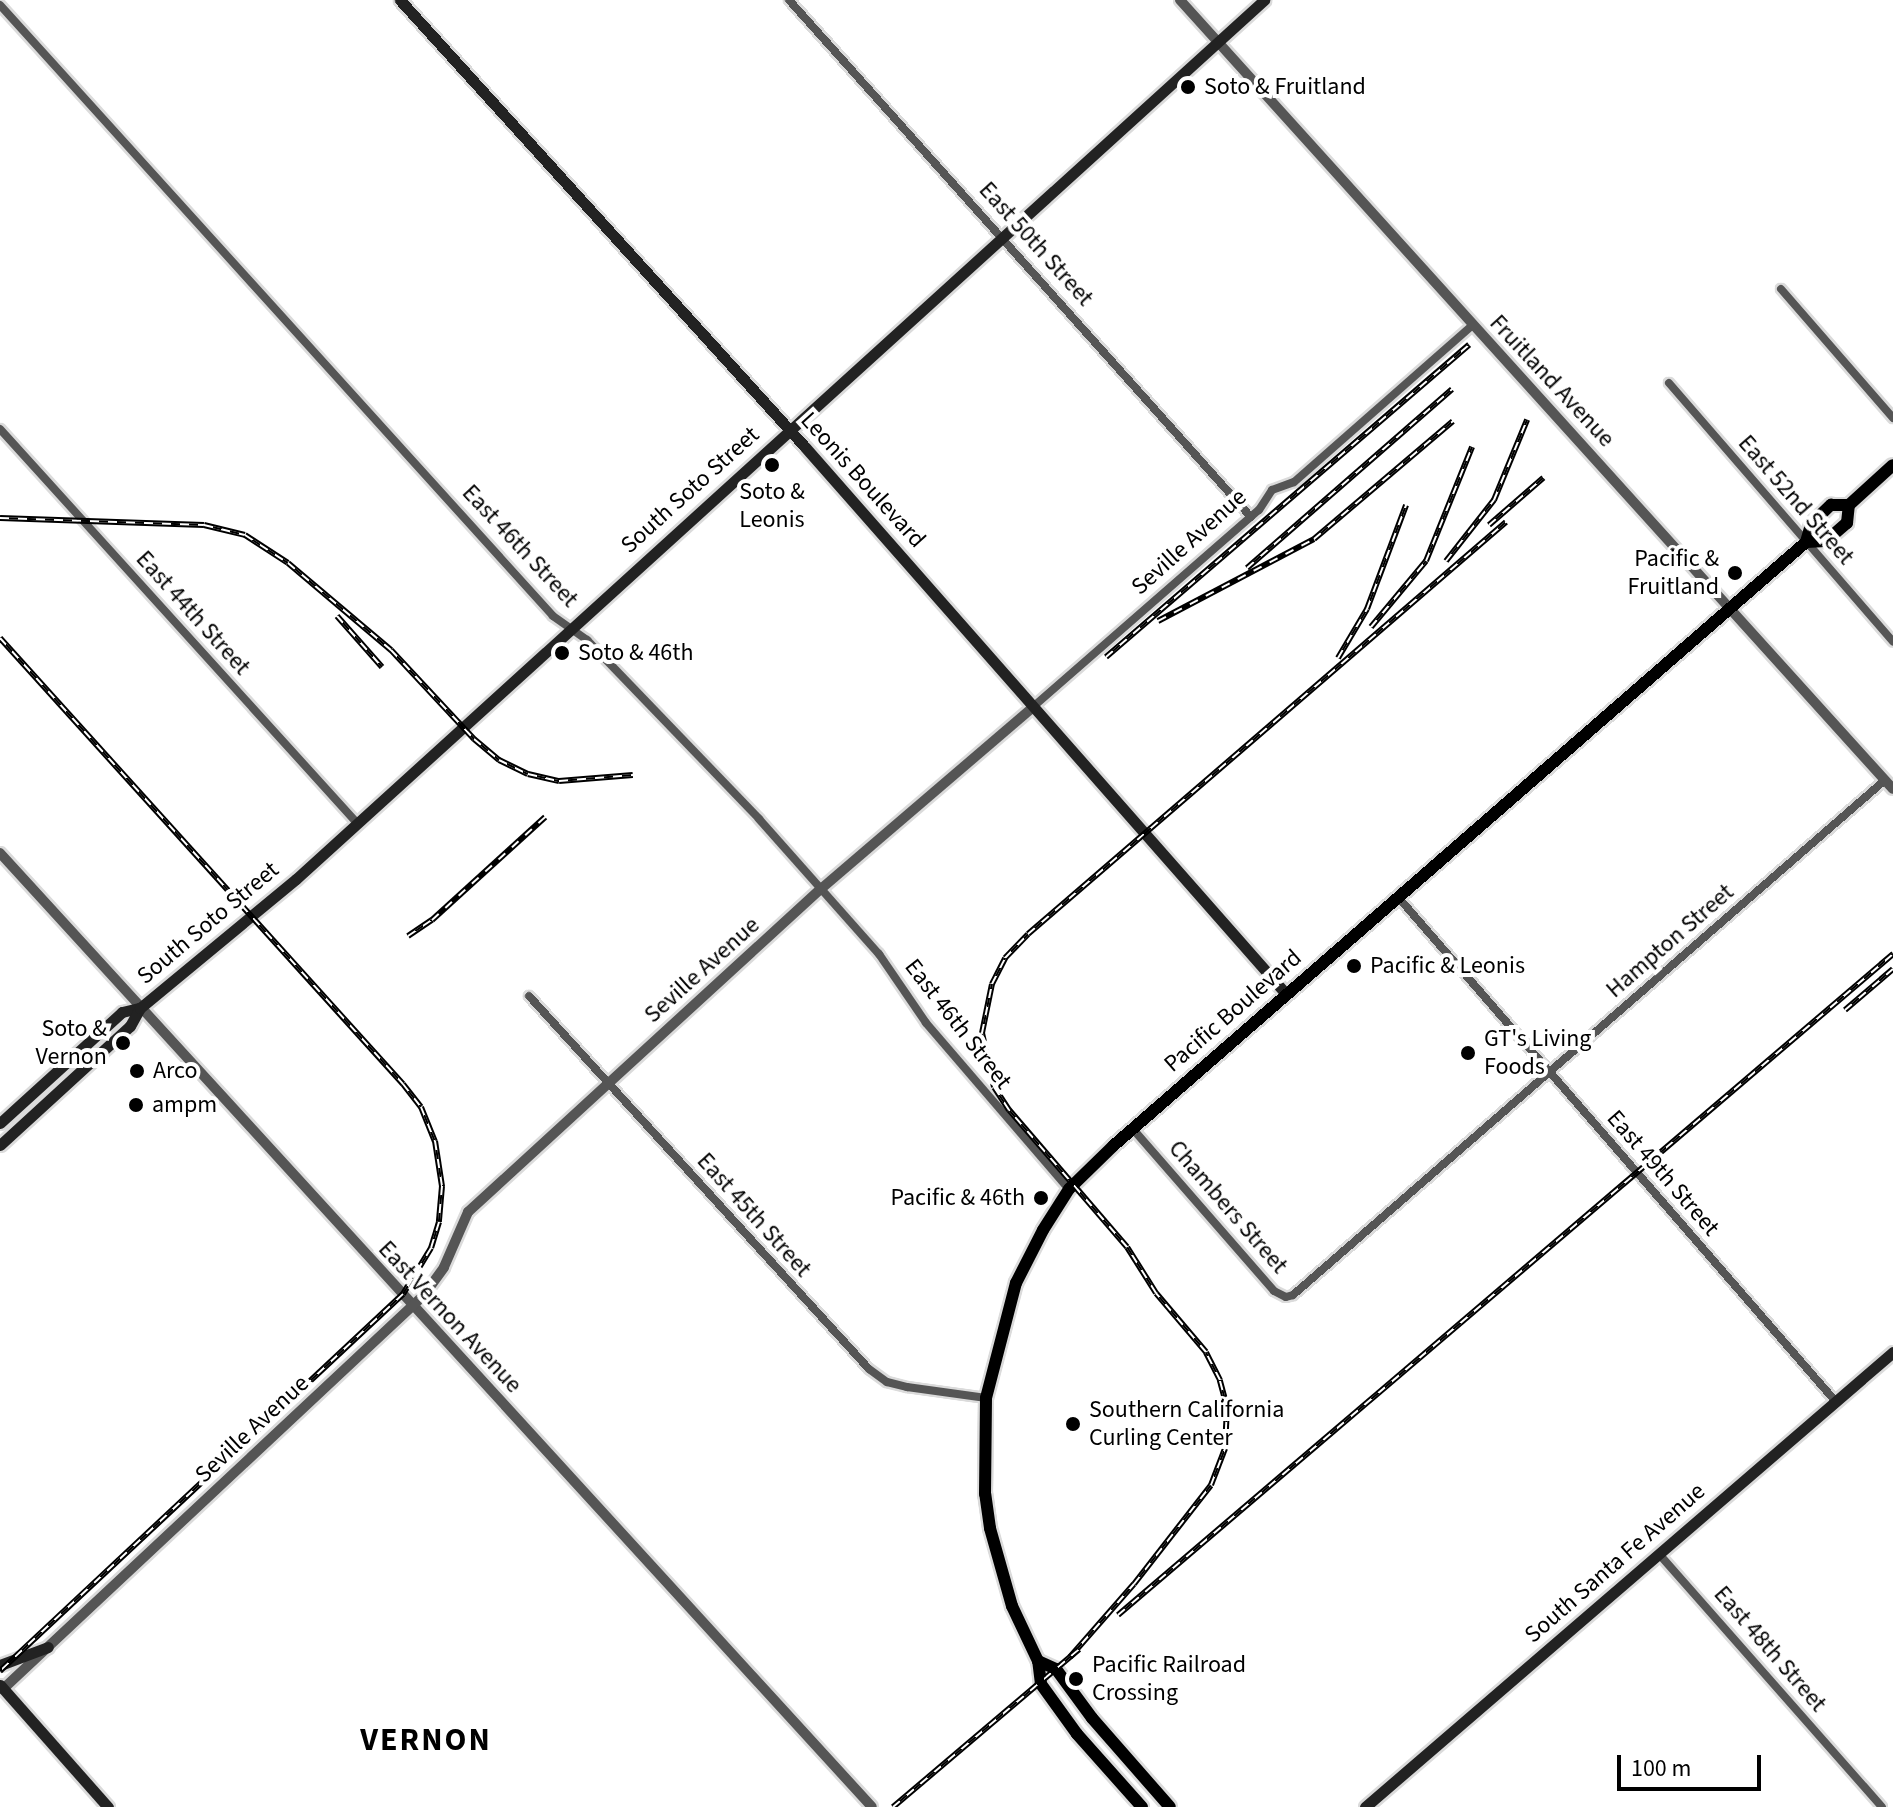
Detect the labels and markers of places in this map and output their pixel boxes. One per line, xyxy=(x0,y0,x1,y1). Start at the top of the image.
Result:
place label: Soto & Fruitland xyxy=(1204,73,1366,101)
marker: Soto & Fruitland xyxy=(1179,78,1197,96)
marker: Soto & Leonis xyxy=(763,456,781,474)
place label: Soto & Leonis xyxy=(739,478,805,534)
place label: Pacific & Fruitland xyxy=(1628,545,1719,601)
marker: Pacific & Fruitland xyxy=(1726,564,1744,582)
place label: Soto & 46th xyxy=(578,639,693,667)
marker: Soto & 46th xyxy=(553,644,571,662)
place label: Pacific & Leonis xyxy=(1370,952,1525,980)
marker: Pacific & Leonis xyxy=(1345,957,1363,975)
place label: Soto & Vernon xyxy=(36,1015,107,1071)
place label: GT's Living Foods xyxy=(1484,1025,1591,1081)
marker: Soto & Vernon xyxy=(114,1034,132,1052)
marker: GT's Living Foods xyxy=(1459,1044,1477,1062)
place label: Arco xyxy=(153,1057,198,1085)
marker: Arco xyxy=(128,1062,146,1080)
place label: ampm xyxy=(152,1091,217,1119)
marker: ampm xyxy=(127,1096,145,1114)
place label: Pacific & 46th xyxy=(890,1184,1025,1212)
marker: Pacific & 46th xyxy=(1032,1189,1050,1207)
place label: Southern California Curling Center xyxy=(1089,1396,1284,1452)
marker: Southern California Curling Center xyxy=(1064,1415,1082,1433)
place label: Pacific Railroad Crossing xyxy=(1092,1651,1246,1707)
marker: Pacific Railroad Crossing xyxy=(1067,1670,1085,1688)

